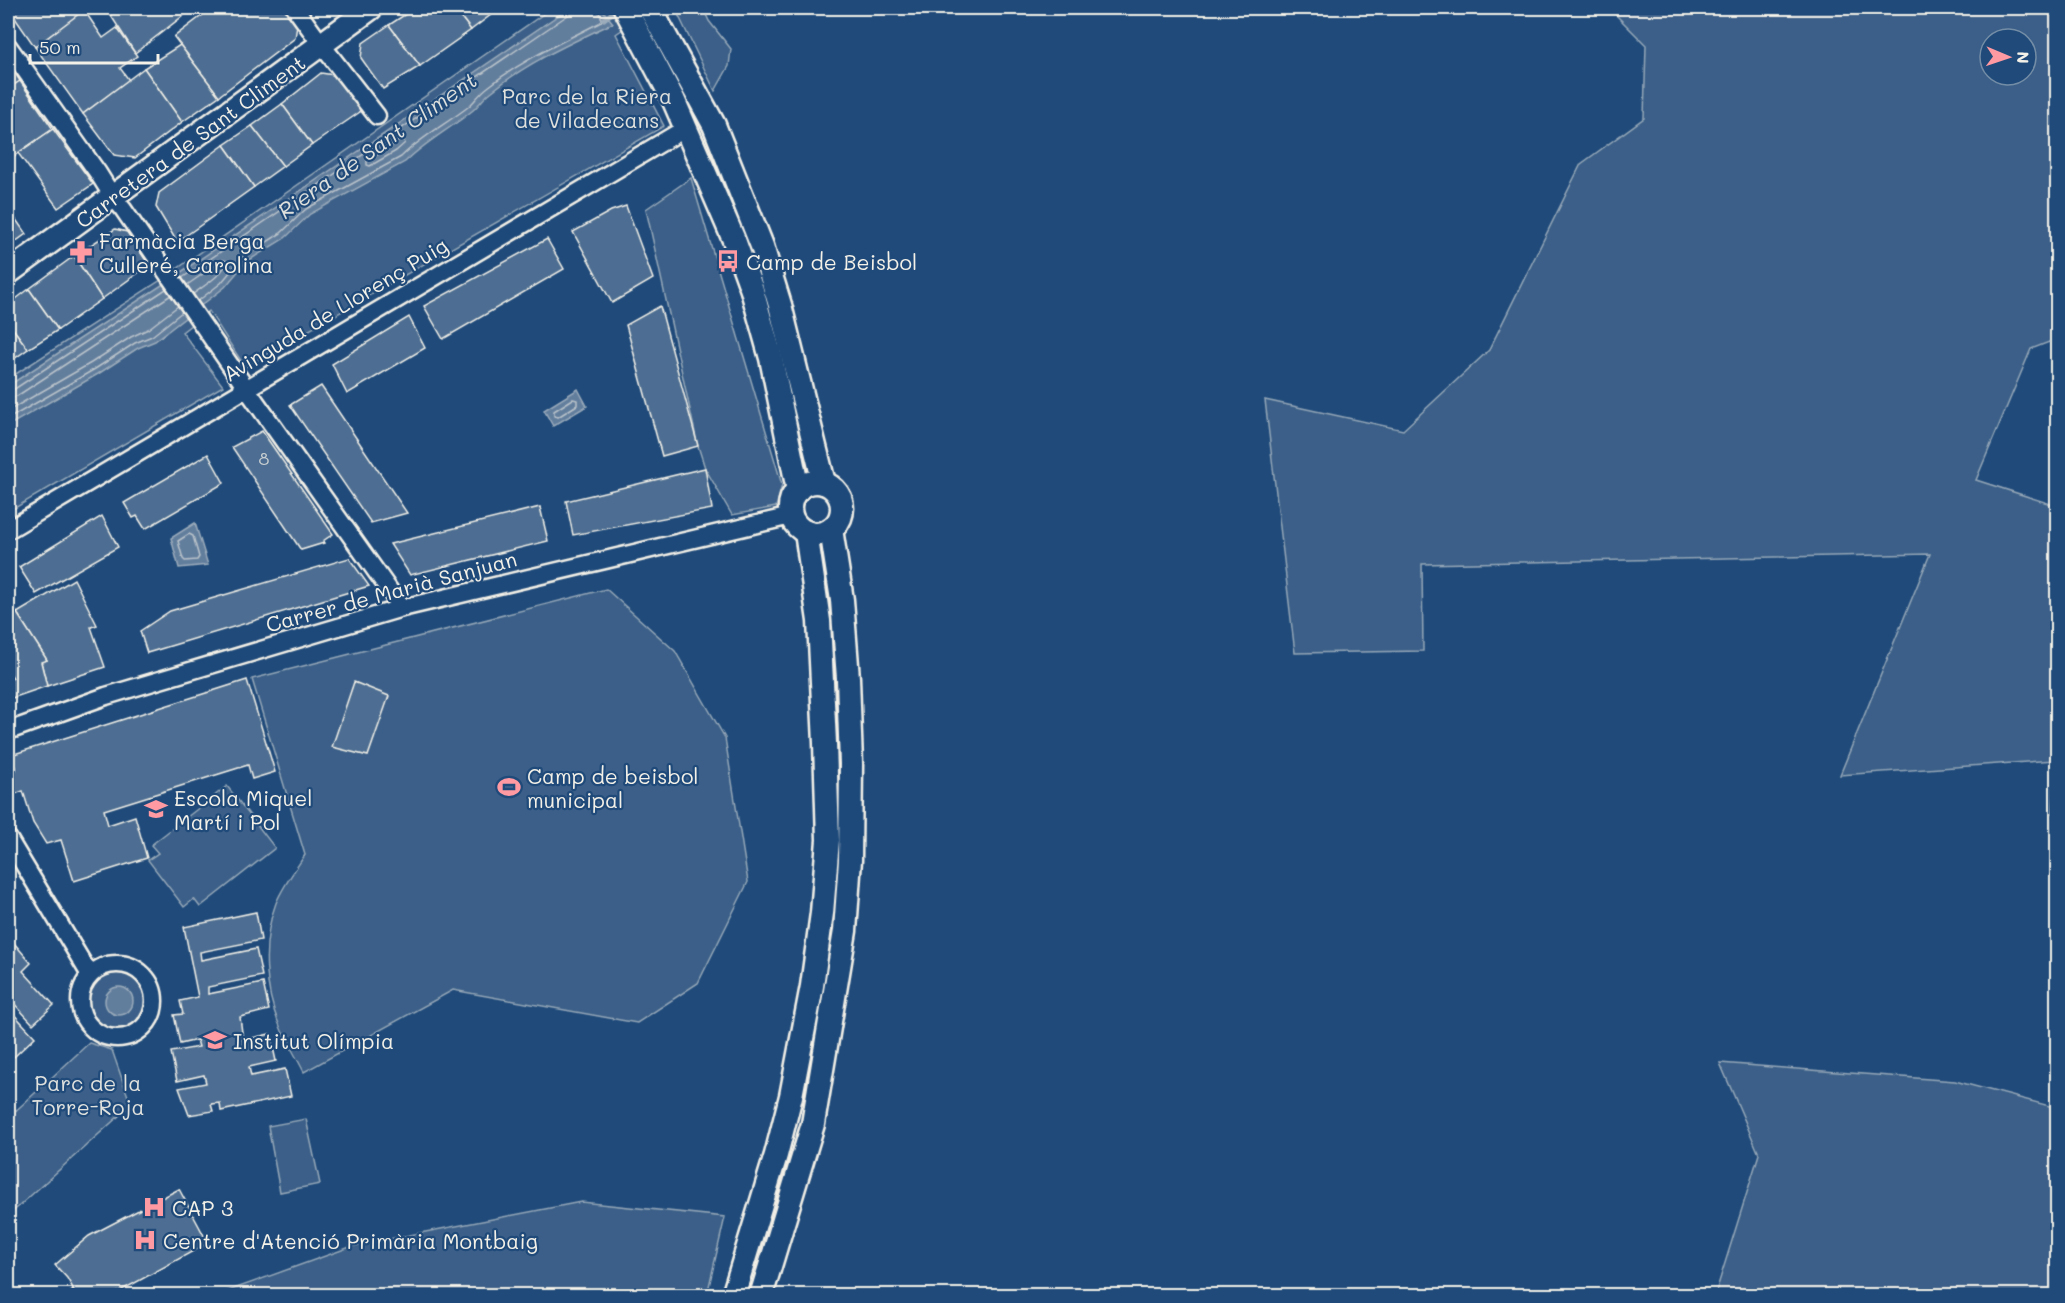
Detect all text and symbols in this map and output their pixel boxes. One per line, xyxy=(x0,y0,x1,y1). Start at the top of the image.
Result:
scale bar xyxy=(30,27,158,65)
north arrow xyxy=(1978,27,2038,87)
text: 50 m xyxy=(39,35,81,59)
street label: Carretera de Sant Climent xyxy=(70,49,310,233)
text: N xyxy=(2013,51,2034,64)
water label: Riera de Sant Climent xyxy=(272,65,482,225)
park label: Parc de la Riera de Viladecans xyxy=(502,82,672,133)
place label: Farmàcia Berga Culleré, Carolina xyxy=(99,227,273,278)
street label: Avinguda de Llorenç Puig xyxy=(218,231,452,387)
pharmacy icon: Farmàcia Berga Culleré, Carolina xyxy=(68,239,94,265)
bus stop icon: Camp de Beisbol xyxy=(715,248,741,274)
place label: Camp de Beisbol xyxy=(746,248,917,275)
house number: 8 xyxy=(259,446,270,470)
street label: Carrer de Marià Sanjuan xyxy=(262,544,520,638)
place label: Camp de beisbol municipal xyxy=(527,762,699,813)
sports icon: Camp de beisbol municipal xyxy=(496,774,522,800)
place label: Escola Miquel Martí i Pol xyxy=(174,784,313,835)
school or university icon: Escola Miquel Martí i Pol xyxy=(143,796,169,822)
school or university icon: Institut Olímpia xyxy=(202,1027,228,1053)
place label: Institut Olímpia xyxy=(233,1027,394,1054)
park label: Parc de la Torre-Roja xyxy=(31,1069,145,1120)
hospital icon: CAP 3 xyxy=(141,1194,167,1220)
place label: CAP 3 xyxy=(172,1194,233,1221)
hospital icon: Centre d'Atenció Primària Montbaig xyxy=(132,1227,158,1253)
place label: Centre d'Atenció Primària Montbaig xyxy=(163,1227,538,1254)

